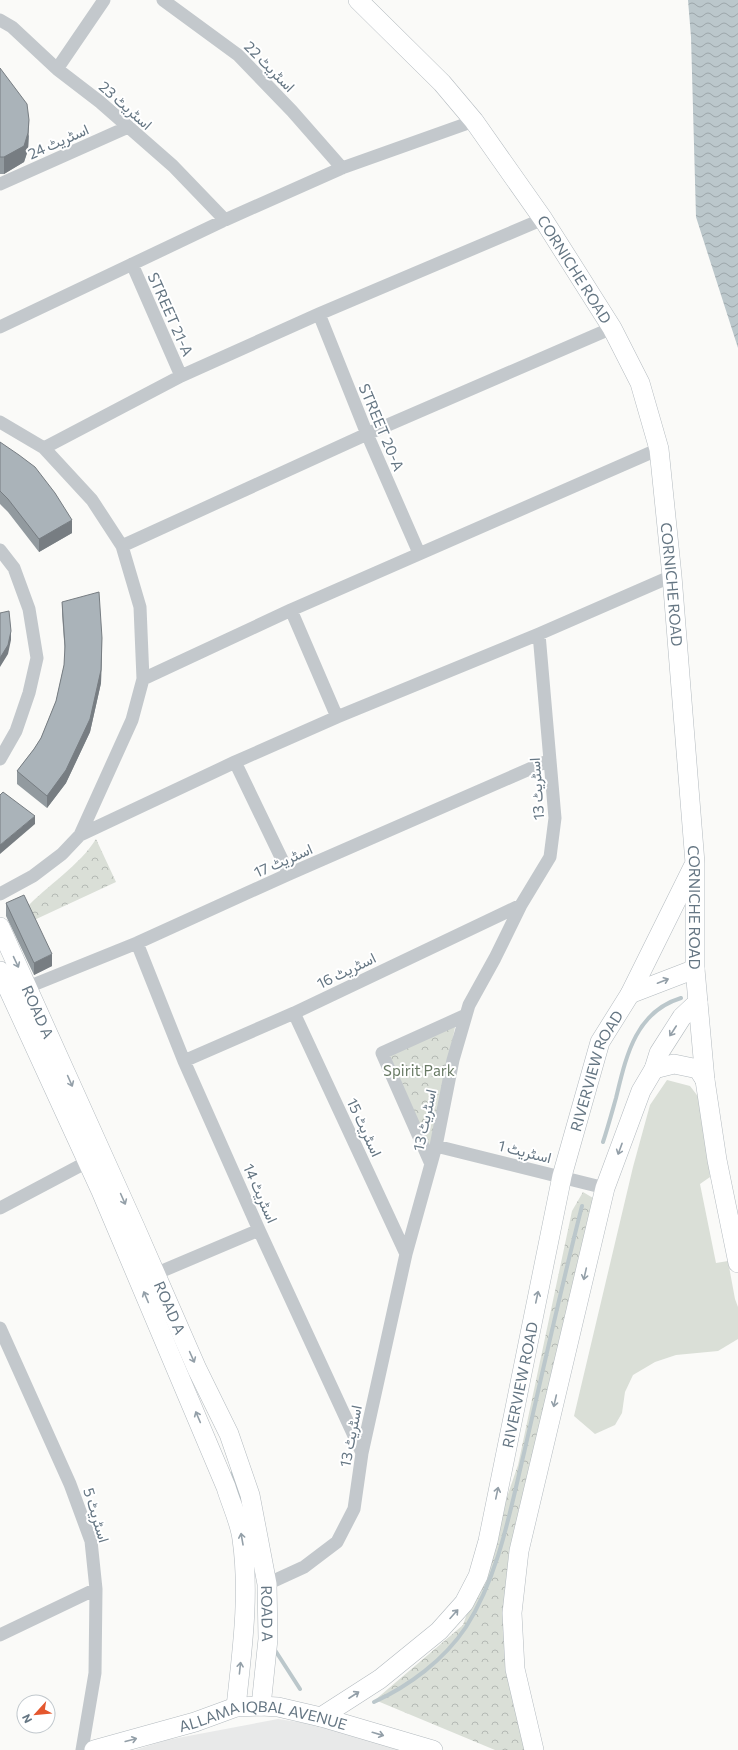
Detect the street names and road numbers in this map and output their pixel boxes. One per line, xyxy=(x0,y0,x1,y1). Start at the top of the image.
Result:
street label: اسٹریٹ 22 xyxy=(240,37,299,96)
street label: اسٹریٹ 23 xyxy=(95,77,156,134)
street label: اسٹریٹ 24 xyxy=(25,120,92,163)
street label: CORNICHE ROAD xyxy=(534,212,616,327)
street label: STREET 21-A xyxy=(145,269,197,359)
street label: STREET 20-A xyxy=(356,381,408,473)
street label: CORNICHE ROAD xyxy=(658,521,687,647)
street label: اسٹریٹ 13 xyxy=(525,757,548,821)
street label: اسٹریٹ 17 xyxy=(251,839,315,882)
street label: CORNICHE ROAD xyxy=(685,844,704,970)
street label: اسٹریٹ 16 xyxy=(314,948,379,993)
street label: ROAD A xyxy=(18,982,58,1041)
street label: RIVERVIEW ROAD xyxy=(566,1007,627,1133)
street label: اسٹریٹ 13 xyxy=(409,1087,440,1153)
street label: اسٹریٹ 15 xyxy=(343,1095,386,1160)
street label: اسٹریٹ 1 xyxy=(496,1136,553,1167)
street label: اسٹریٹ 14 xyxy=(239,1161,282,1226)
street label: ROAD A xyxy=(151,1278,190,1337)
street label: RIVERVIEW ROAD xyxy=(498,1320,541,1449)
street label: اسٹریٹ 13 xyxy=(335,1404,366,1469)
street label: اسٹریٹ 5 xyxy=(79,1485,114,1545)
street label: ROAD A xyxy=(258,1585,277,1642)
street label: ALLAMA IQBAL AVENUE xyxy=(177,1719,349,1737)

